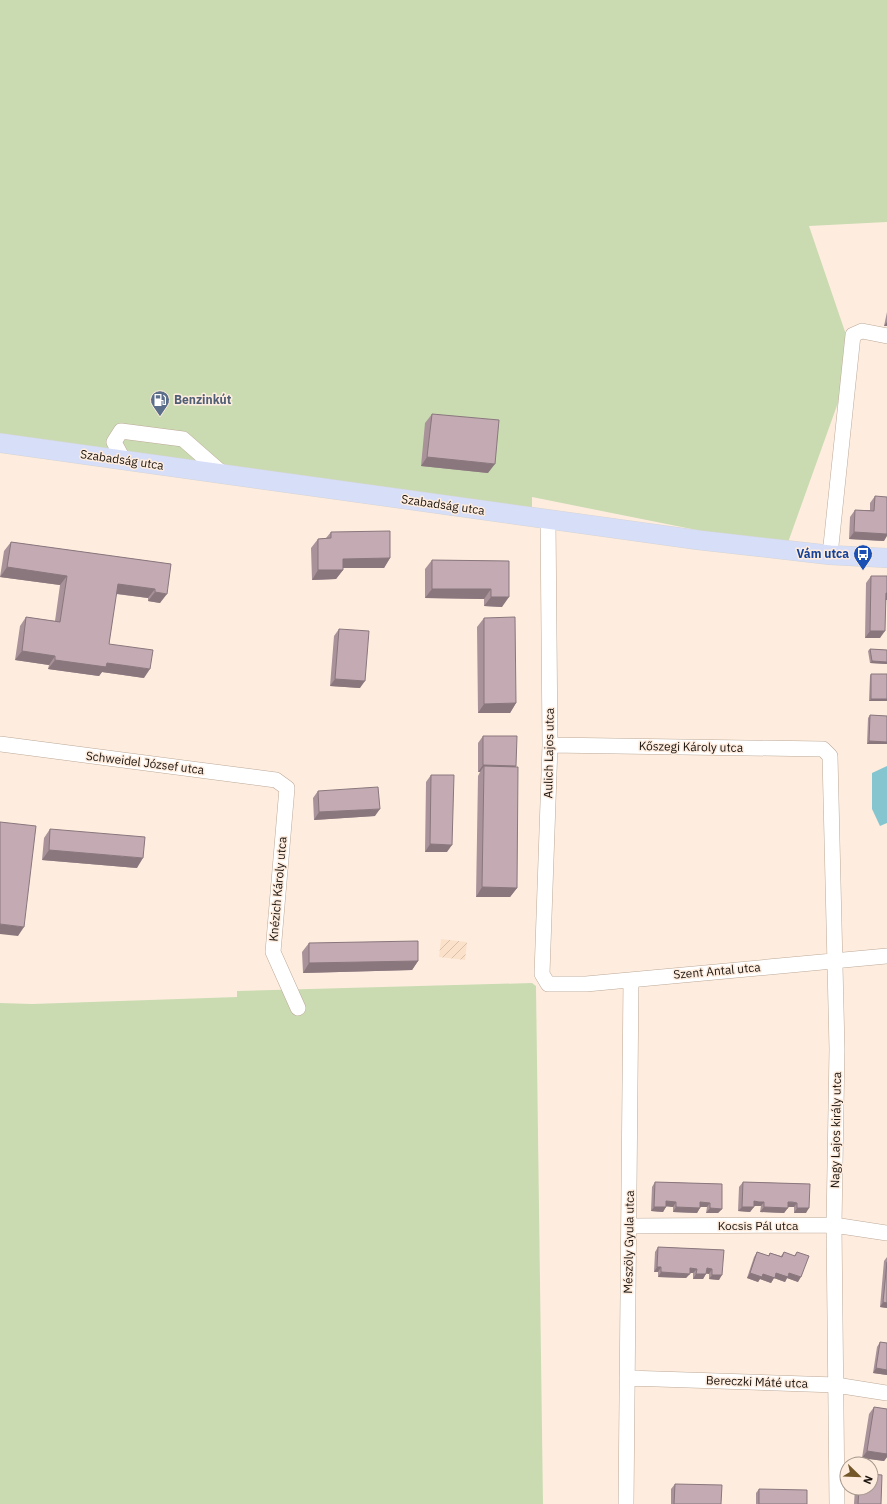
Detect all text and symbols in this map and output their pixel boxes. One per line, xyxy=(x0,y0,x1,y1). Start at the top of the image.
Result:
fuel station icon: Benzinkút xyxy=(149,389,171,417)
place label: Benzinkút xyxy=(174,392,232,407)
street label: Szabadság utca xyxy=(79,446,165,473)
street label: Szabadság utca xyxy=(400,491,486,518)
bus stop icon: Vám utca xyxy=(852,543,874,571)
place label: Vám utca xyxy=(797,546,849,561)
street label: Aulich Lajos utca xyxy=(540,707,557,798)
street label: Kőszegi Károly utca xyxy=(639,738,744,755)
street label: Schweidel József utca xyxy=(85,748,206,777)
street label: Knézich Károly utca xyxy=(265,835,290,942)
street label: Szent Antal utca xyxy=(673,959,762,982)
street label: Nagy Lajos király utca xyxy=(827,1071,844,1188)
street label: Mészöly Gyula utca xyxy=(620,1190,637,1294)
street label: Kocsis Pál utca xyxy=(718,1218,799,1233)
street label: Bereczki Máté utca xyxy=(706,1372,809,1391)
north arrow xyxy=(839,1456,879,1496)
text: N xyxy=(860,1474,876,1486)

